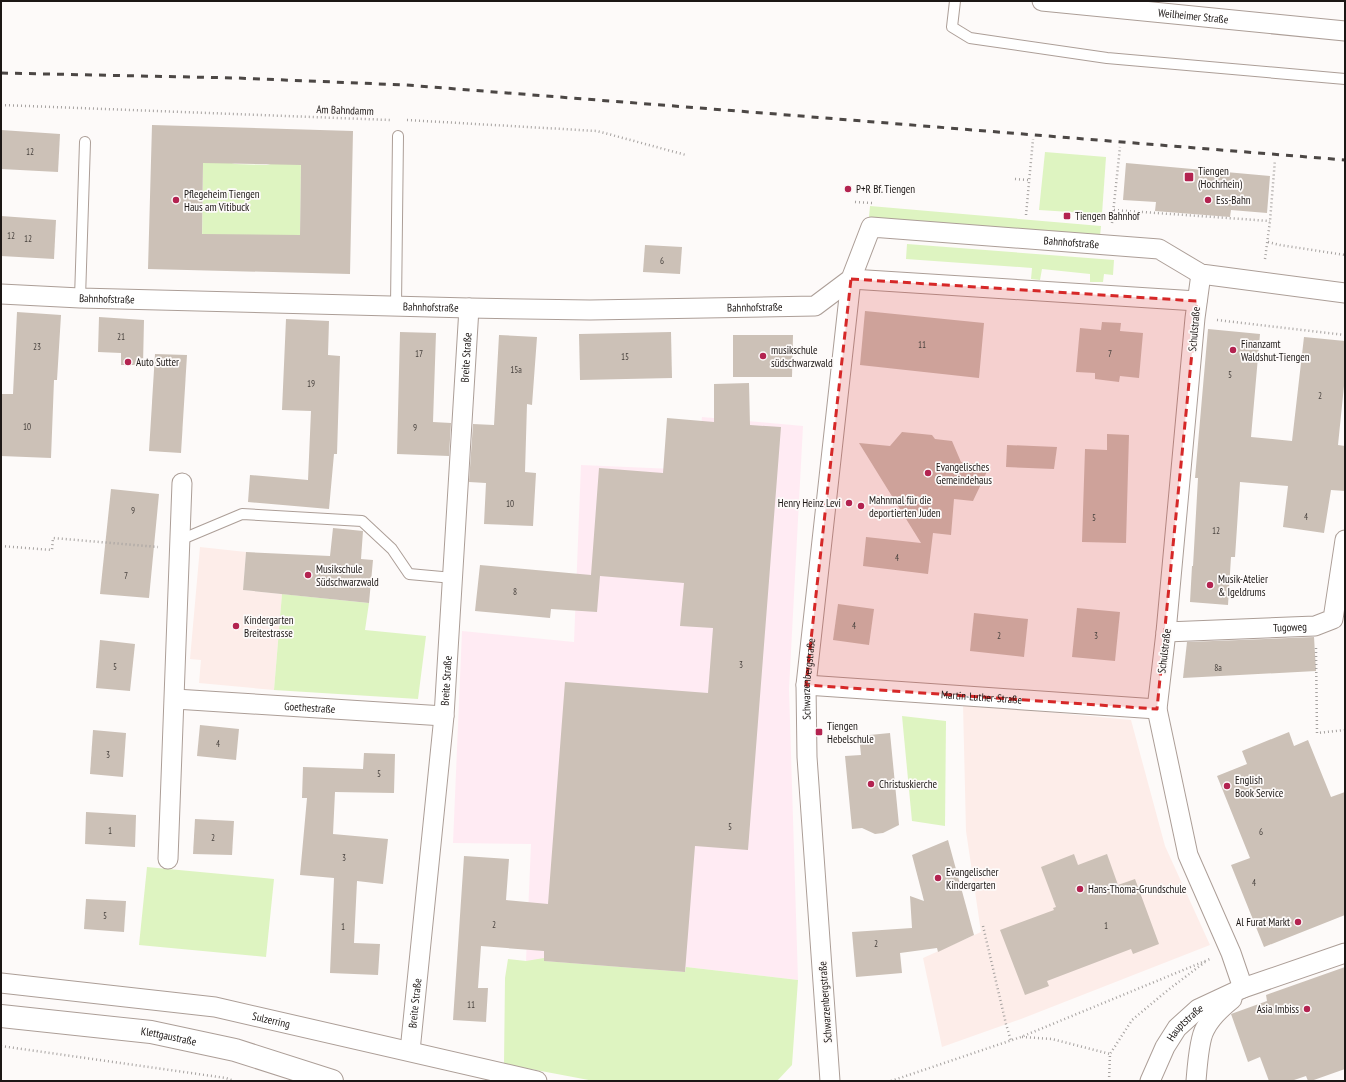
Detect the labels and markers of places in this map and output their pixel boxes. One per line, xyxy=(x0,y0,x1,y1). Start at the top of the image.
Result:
place label: Tiengen (Hochrhein) xyxy=(1198,164,1243,191)
marker: Tiengen (Hochrhein) xyxy=(1183,171,1195,183)
place label: P+R Bf. Tiengen xyxy=(856,182,915,196)
marker: P+R Bf. Tiengen xyxy=(843,184,853,194)
place label: Pflegeheim Tiengen Haus am Vitibuck xyxy=(184,187,260,214)
place label: Ess-Bahn xyxy=(1216,193,1251,207)
marker: Pflegeheim Tiengen Haus am Vitibuck xyxy=(171,195,181,205)
marker: Ess-Bahn xyxy=(1203,195,1213,205)
place label: Tiengen Bahnhof xyxy=(1075,209,1141,223)
marker: Tiengen Bahnhof xyxy=(1062,211,1072,221)
place label: Finanzamt Waldshut-Tiengen xyxy=(1241,337,1310,364)
place label: musikschule südschwarzwald xyxy=(771,343,833,370)
marker: Finanzamt Waldshut-Tiengen xyxy=(1228,345,1238,355)
marker: musikschule südschwarzwald xyxy=(758,351,768,361)
place label: Auto Sutter xyxy=(136,355,179,369)
marker: Auto Sutter xyxy=(123,357,133,367)
place label: Evangelisches Gemeindehaus xyxy=(936,460,992,487)
marker: Evangelisches Gemeindehaus xyxy=(923,468,933,478)
place label: Mahnmal für die deportierten Juden xyxy=(869,493,941,520)
place label: Henry Heinz Levi xyxy=(778,496,841,510)
marker: Henry Heinz Levi xyxy=(844,498,854,508)
marker: Mahnmal für die deportierten Juden xyxy=(856,501,866,511)
place label: Musikschule Südschwarzwald xyxy=(316,562,379,589)
marker: Musikschule Südschwarzwald xyxy=(303,570,313,580)
place label: Musik-Atelier & Igeldrums xyxy=(1218,572,1268,599)
marker: Musik-Atelier & Igeldrums xyxy=(1205,580,1215,590)
place label: Kindergarten Breitestrasse xyxy=(244,613,294,640)
marker: Kindergarten Breitestrasse xyxy=(231,621,241,631)
place label: Tiengen Hebelschule xyxy=(827,719,874,746)
marker: Tiengen Hebelschule xyxy=(814,727,824,737)
place label: English Book Service xyxy=(1235,773,1284,800)
place label: Christuskierche xyxy=(879,777,937,791)
marker: Christuskierche xyxy=(866,779,876,789)
marker: English Book Service xyxy=(1222,781,1232,791)
place label: Evangelischer Kindergarten xyxy=(946,865,999,892)
marker: Evangelischer Kindergarten xyxy=(933,873,943,883)
place label: Hans-Thoma-Grundschule xyxy=(1088,882,1187,896)
marker: Hans-Thoma-Grundschule xyxy=(1075,884,1085,894)
place label: Al Furat Markt xyxy=(1236,915,1290,929)
marker: Al Furat Markt xyxy=(1293,917,1303,927)
place label: Asia Imbiss xyxy=(1257,1002,1299,1016)
marker: Asia Imbiss xyxy=(1302,1004,1312,1014)

